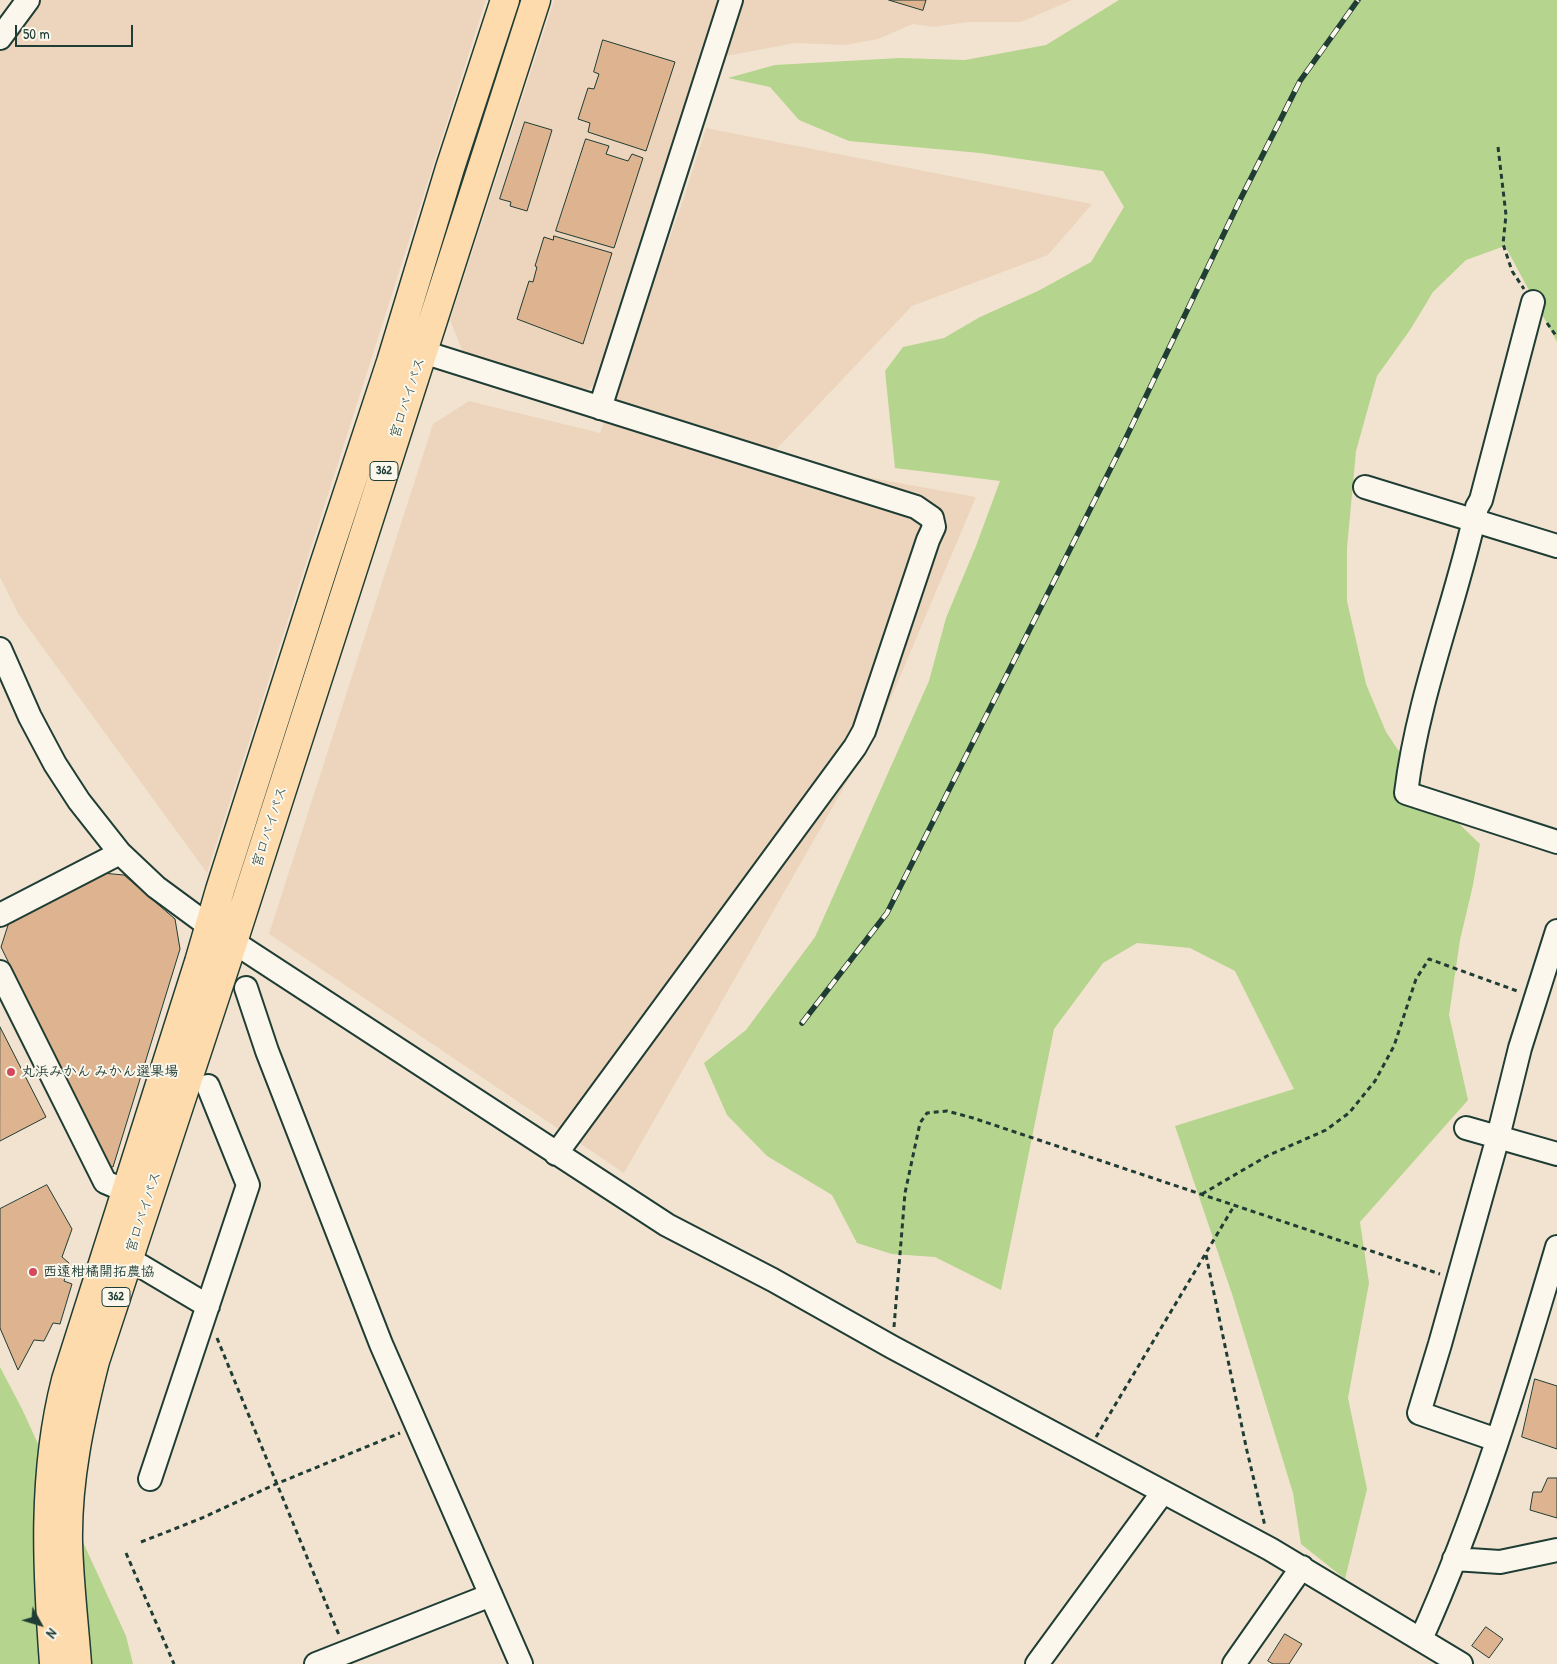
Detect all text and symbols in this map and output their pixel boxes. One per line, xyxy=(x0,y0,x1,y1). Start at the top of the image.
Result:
scale bar xyxy=(18,15,135,47)
text: 50 m xyxy=(23,23,50,44)
street label: 宮口バイパス xyxy=(387,355,429,441)
road number: 362 xyxy=(370,462,398,481)
street label: 宮口バイパス xyxy=(249,784,291,870)
place label: 丸浜みかん みかん選果場 xyxy=(21,1064,178,1080)
marker: 丸浜みかん みかん選果場 xyxy=(5,1066,17,1078)
street label: 宮口バイパス xyxy=(123,1169,165,1255)
place label: 西遠柑橘開拓農協 xyxy=(43,1264,155,1280)
marker: 西遠柑橘開拓農協 xyxy=(27,1266,39,1278)
road number: 362 xyxy=(102,1288,130,1306)
north arrow xyxy=(15,1599,65,1649)
text: N xyxy=(42,1625,62,1643)

